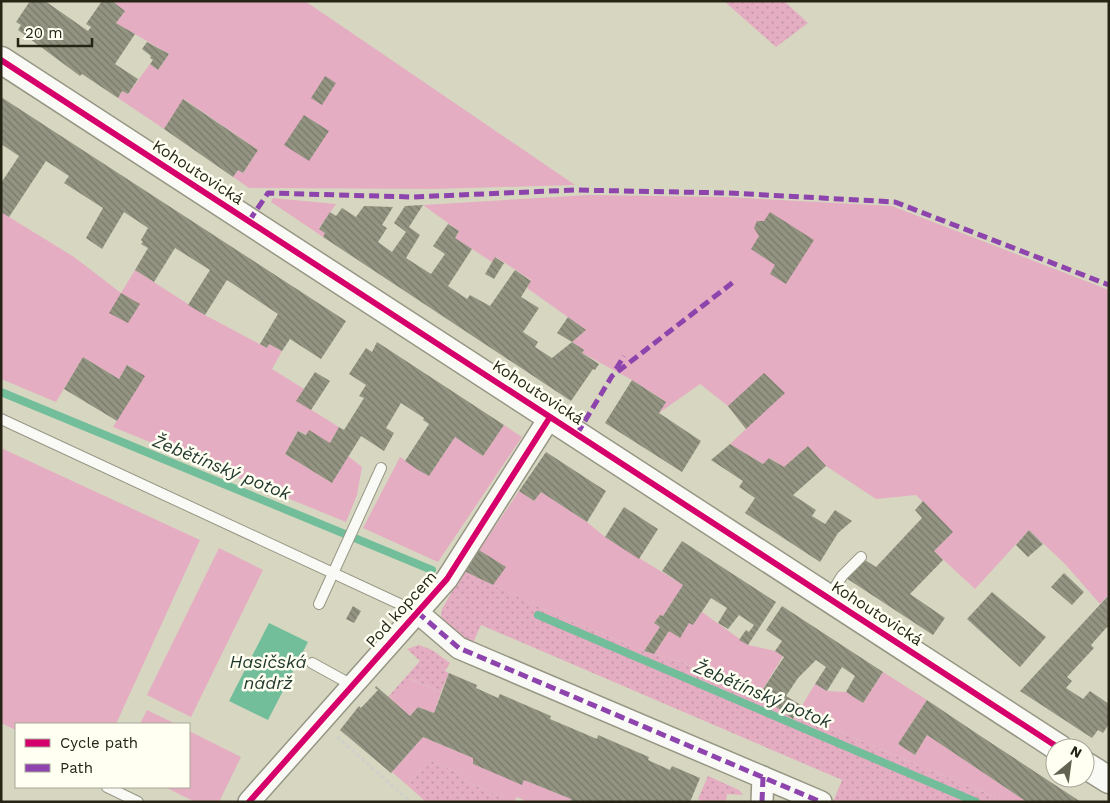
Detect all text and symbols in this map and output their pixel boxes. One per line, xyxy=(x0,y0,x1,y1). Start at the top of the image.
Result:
scale bar xyxy=(18,15,91,47)
text: 20 m xyxy=(25,24,63,42)
street label: Kohoutovická xyxy=(149,136,247,208)
street label: Kohoutovická xyxy=(489,356,587,428)
water label: Žebětínský potok xyxy=(149,429,295,505)
street label: Pod kopcem xyxy=(362,567,440,651)
street label: Kohoutovická xyxy=(828,577,926,649)
water label: Hasičská nádrž xyxy=(229,651,307,693)
water label: Žebětínský potok xyxy=(690,655,836,733)
legend xyxy=(15,723,190,788)
text: Cycle path xyxy=(60,734,138,752)
north arrow xyxy=(1045,738,1095,788)
text: N xyxy=(1068,742,1085,761)
text: Path xyxy=(60,759,93,777)

